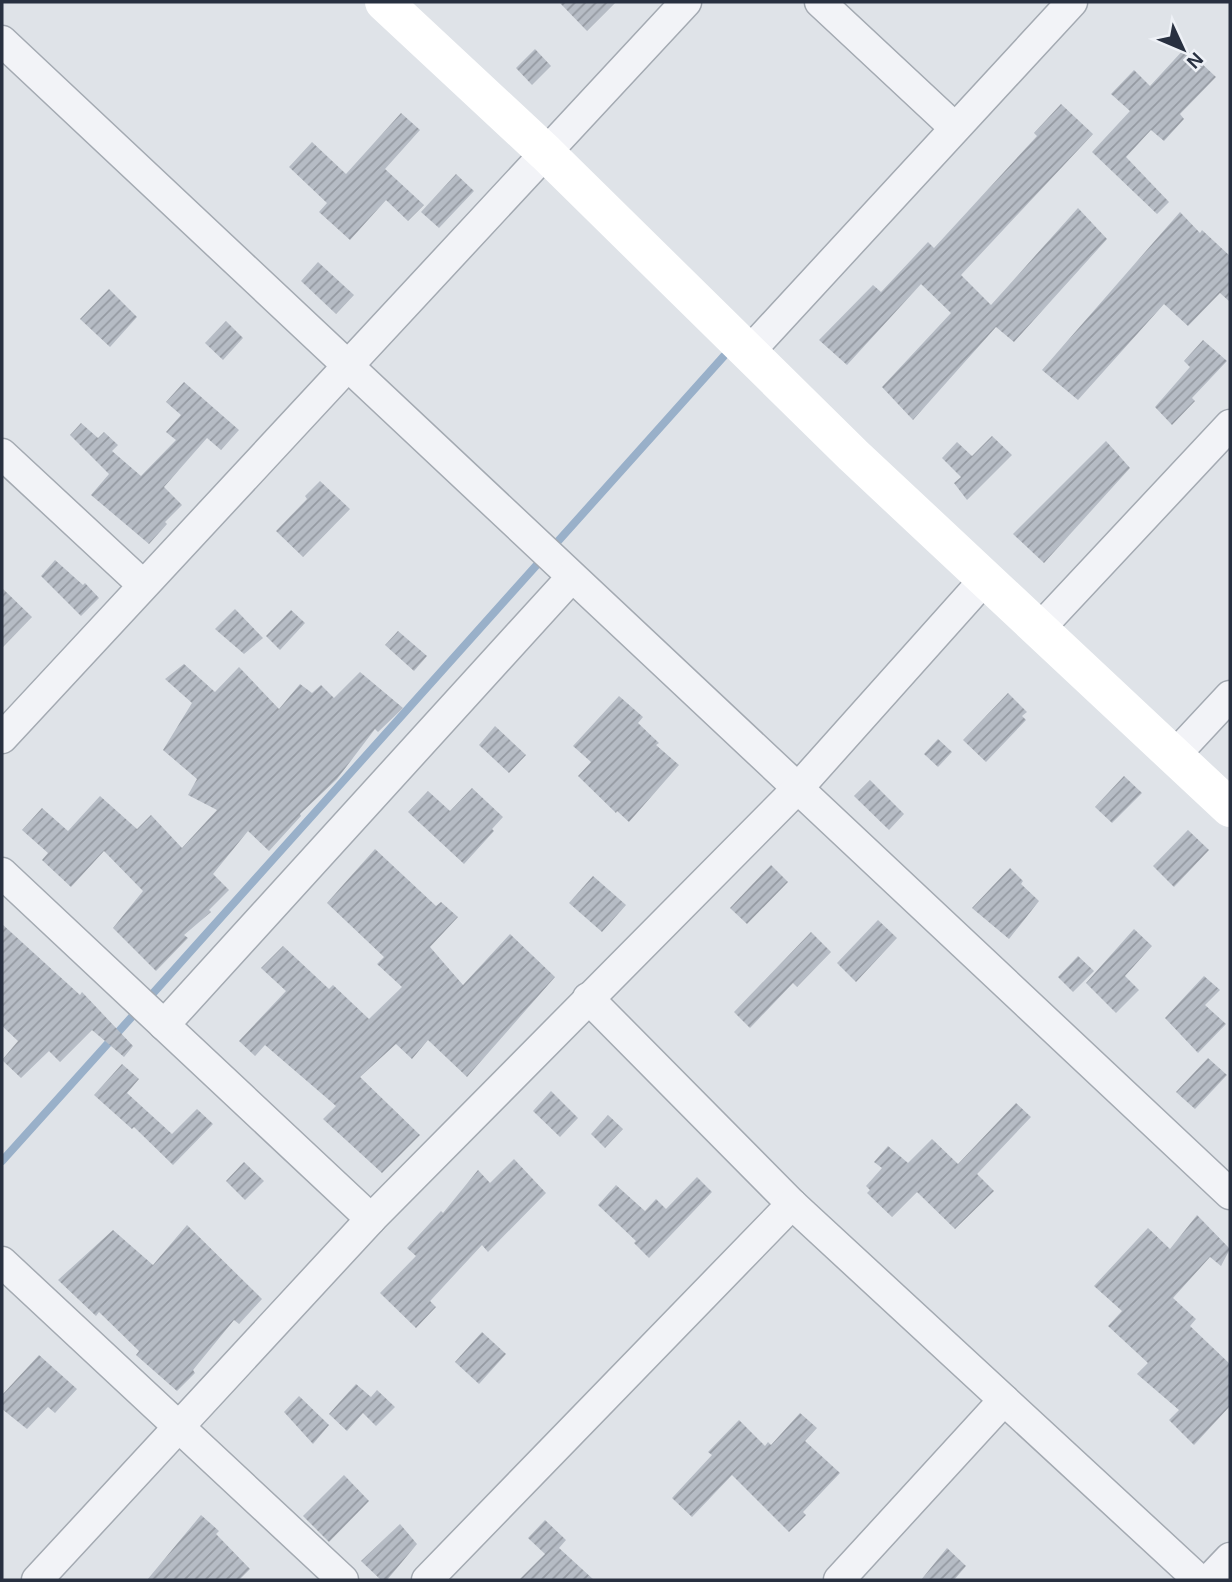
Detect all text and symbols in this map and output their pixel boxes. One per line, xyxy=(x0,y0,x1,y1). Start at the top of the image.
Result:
north arrow xyxy=(1148,14,1218,84)
text: N xyxy=(1183,48,1207,73)

